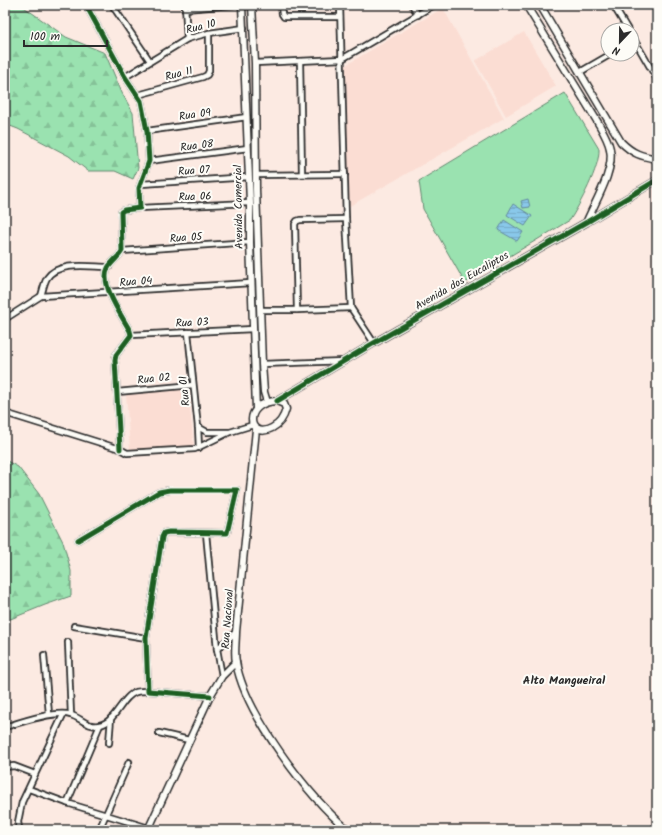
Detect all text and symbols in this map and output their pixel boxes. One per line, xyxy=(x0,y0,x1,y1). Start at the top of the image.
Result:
street label: Rua 10 xyxy=(184,14,218,39)
scale bar xyxy=(24,22,107,48)
north arrow xyxy=(600,22,640,62)
text: 100 m xyxy=(30,27,61,46)
text: N xyxy=(610,41,623,60)
street label: Rua 11 xyxy=(163,62,195,86)
street label: Rua 09 xyxy=(178,104,213,126)
street label: Rua 08 xyxy=(179,135,215,157)
street label: Rua 07 xyxy=(177,161,211,181)
street label: Avenida Comercial xyxy=(229,164,249,249)
street label: Rua 06 xyxy=(178,187,212,207)
street label: Rua 05 xyxy=(169,228,204,248)
street label: Avenida dos Eucaliptos xyxy=(412,247,513,315)
street label: Rua 04 xyxy=(119,272,153,292)
street label: Rua 03 xyxy=(175,313,209,333)
street label: Rua 02 xyxy=(137,368,171,390)
street label: Rua 01 xyxy=(174,375,196,407)
street label: Rua Nacional xyxy=(217,588,239,650)
district label: Alto Mangueiral xyxy=(523,671,606,690)

